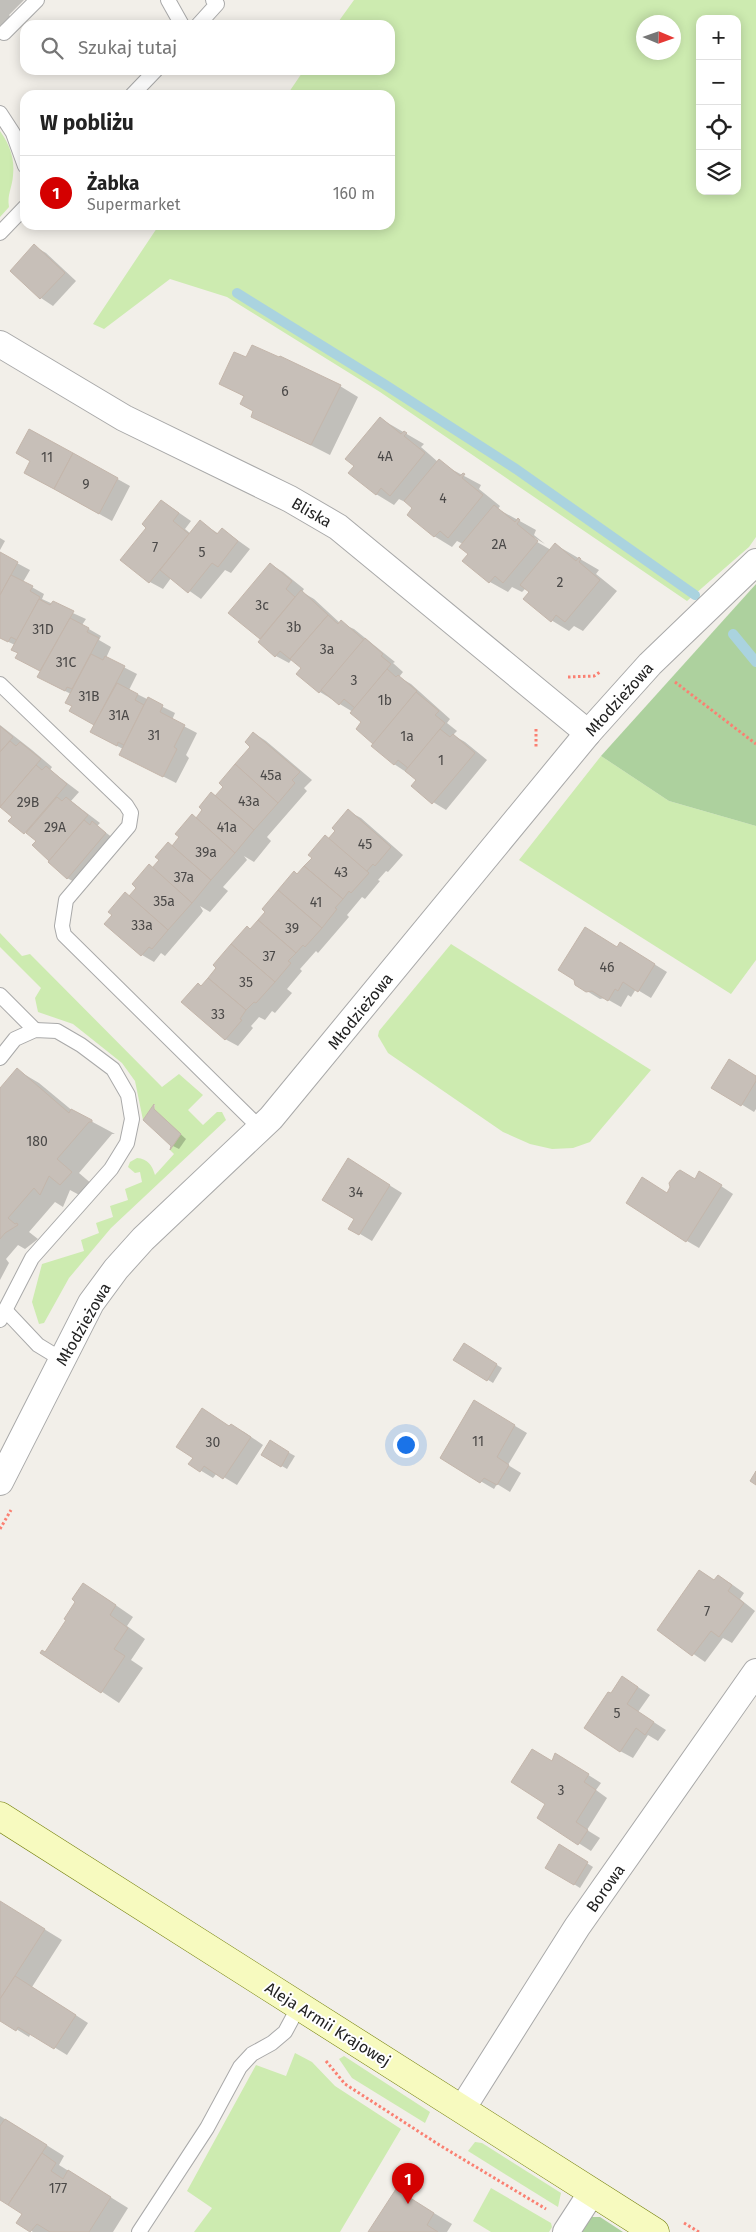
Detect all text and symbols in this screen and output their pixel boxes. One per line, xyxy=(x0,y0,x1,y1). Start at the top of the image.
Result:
north arrow xyxy=(636,15,681,60)
map controls xyxy=(696,15,741,195)
button: + xyxy=(696,15,741,60)
search box xyxy=(20,20,395,75)
icon: search xyxy=(38,34,66,62)
text: Szukaj tutaj xyxy=(78,36,177,59)
button: − xyxy=(696,60,741,105)
button: locate xyxy=(696,105,741,150)
text: W pobliżu xyxy=(40,110,134,136)
button: layers xyxy=(696,150,741,195)
text: Żabka xyxy=(87,172,139,195)
text: 1 xyxy=(52,184,60,203)
text: 160 m xyxy=(333,184,375,203)
text: Supermarket xyxy=(87,195,181,214)
house number: 6 xyxy=(281,383,289,400)
house number: 4A xyxy=(377,448,393,465)
house number: 11 xyxy=(41,449,53,466)
house number: 9 xyxy=(82,476,90,493)
house number: 4 xyxy=(439,490,447,507)
street label: Bliska xyxy=(288,493,335,531)
house number: 2A xyxy=(492,536,506,553)
house number: 7 xyxy=(152,539,158,556)
house number: 5 xyxy=(198,544,206,561)
house number: 2 xyxy=(557,574,564,591)
house number: 3c xyxy=(255,597,269,614)
house number: 3b xyxy=(286,619,302,636)
house number: 31D xyxy=(32,621,54,638)
house number: 3a xyxy=(320,641,334,658)
house number: 31C xyxy=(56,654,76,671)
street label: Młodzieżowa xyxy=(581,659,657,740)
house number: 3 xyxy=(351,672,358,689)
house number: 31B xyxy=(78,688,100,705)
house number: 1b xyxy=(378,692,392,709)
house number: 31A xyxy=(109,707,129,724)
house number: 31 xyxy=(148,727,160,744)
house number: 1a xyxy=(400,728,414,745)
house number: 1 xyxy=(438,752,444,769)
house number: 45a xyxy=(260,767,282,784)
house number: 43a xyxy=(238,793,260,810)
house number: 29B xyxy=(17,794,39,811)
house number: 29A xyxy=(44,819,66,836)
house number: 41a xyxy=(217,819,237,836)
house number: 45 xyxy=(358,836,372,853)
house number: 39a xyxy=(195,844,217,861)
house number: 43 xyxy=(334,864,348,881)
house number: 37a xyxy=(174,869,194,886)
house number: 35a xyxy=(153,893,175,910)
house number: 41 xyxy=(310,894,322,911)
house number: 33a xyxy=(131,917,153,934)
house number: 39 xyxy=(285,920,299,937)
house number: 37 xyxy=(262,948,276,965)
house number: 46 xyxy=(600,959,614,976)
street label: Młodzieżowa xyxy=(324,969,397,1053)
house number: 35 xyxy=(239,974,253,991)
house number: 33 xyxy=(211,1006,225,1023)
house number: 180 xyxy=(26,1133,48,1150)
house number: 34 xyxy=(349,1184,364,1201)
street label: Młodzieżowa xyxy=(52,1279,115,1369)
your location xyxy=(393,1432,419,1458)
house number: 11 xyxy=(472,1433,484,1450)
house number: 30 xyxy=(206,1434,221,1451)
house number: 7 xyxy=(704,1603,710,1620)
house number: 5 xyxy=(613,1705,621,1722)
house number: 3 xyxy=(558,1782,565,1799)
street label: Borowa xyxy=(582,1861,629,1916)
street label: Aleja Armii Krajowej xyxy=(262,1978,394,2071)
pin: 1 xyxy=(392,2163,424,2204)
house number: 177 xyxy=(49,2180,67,2197)

